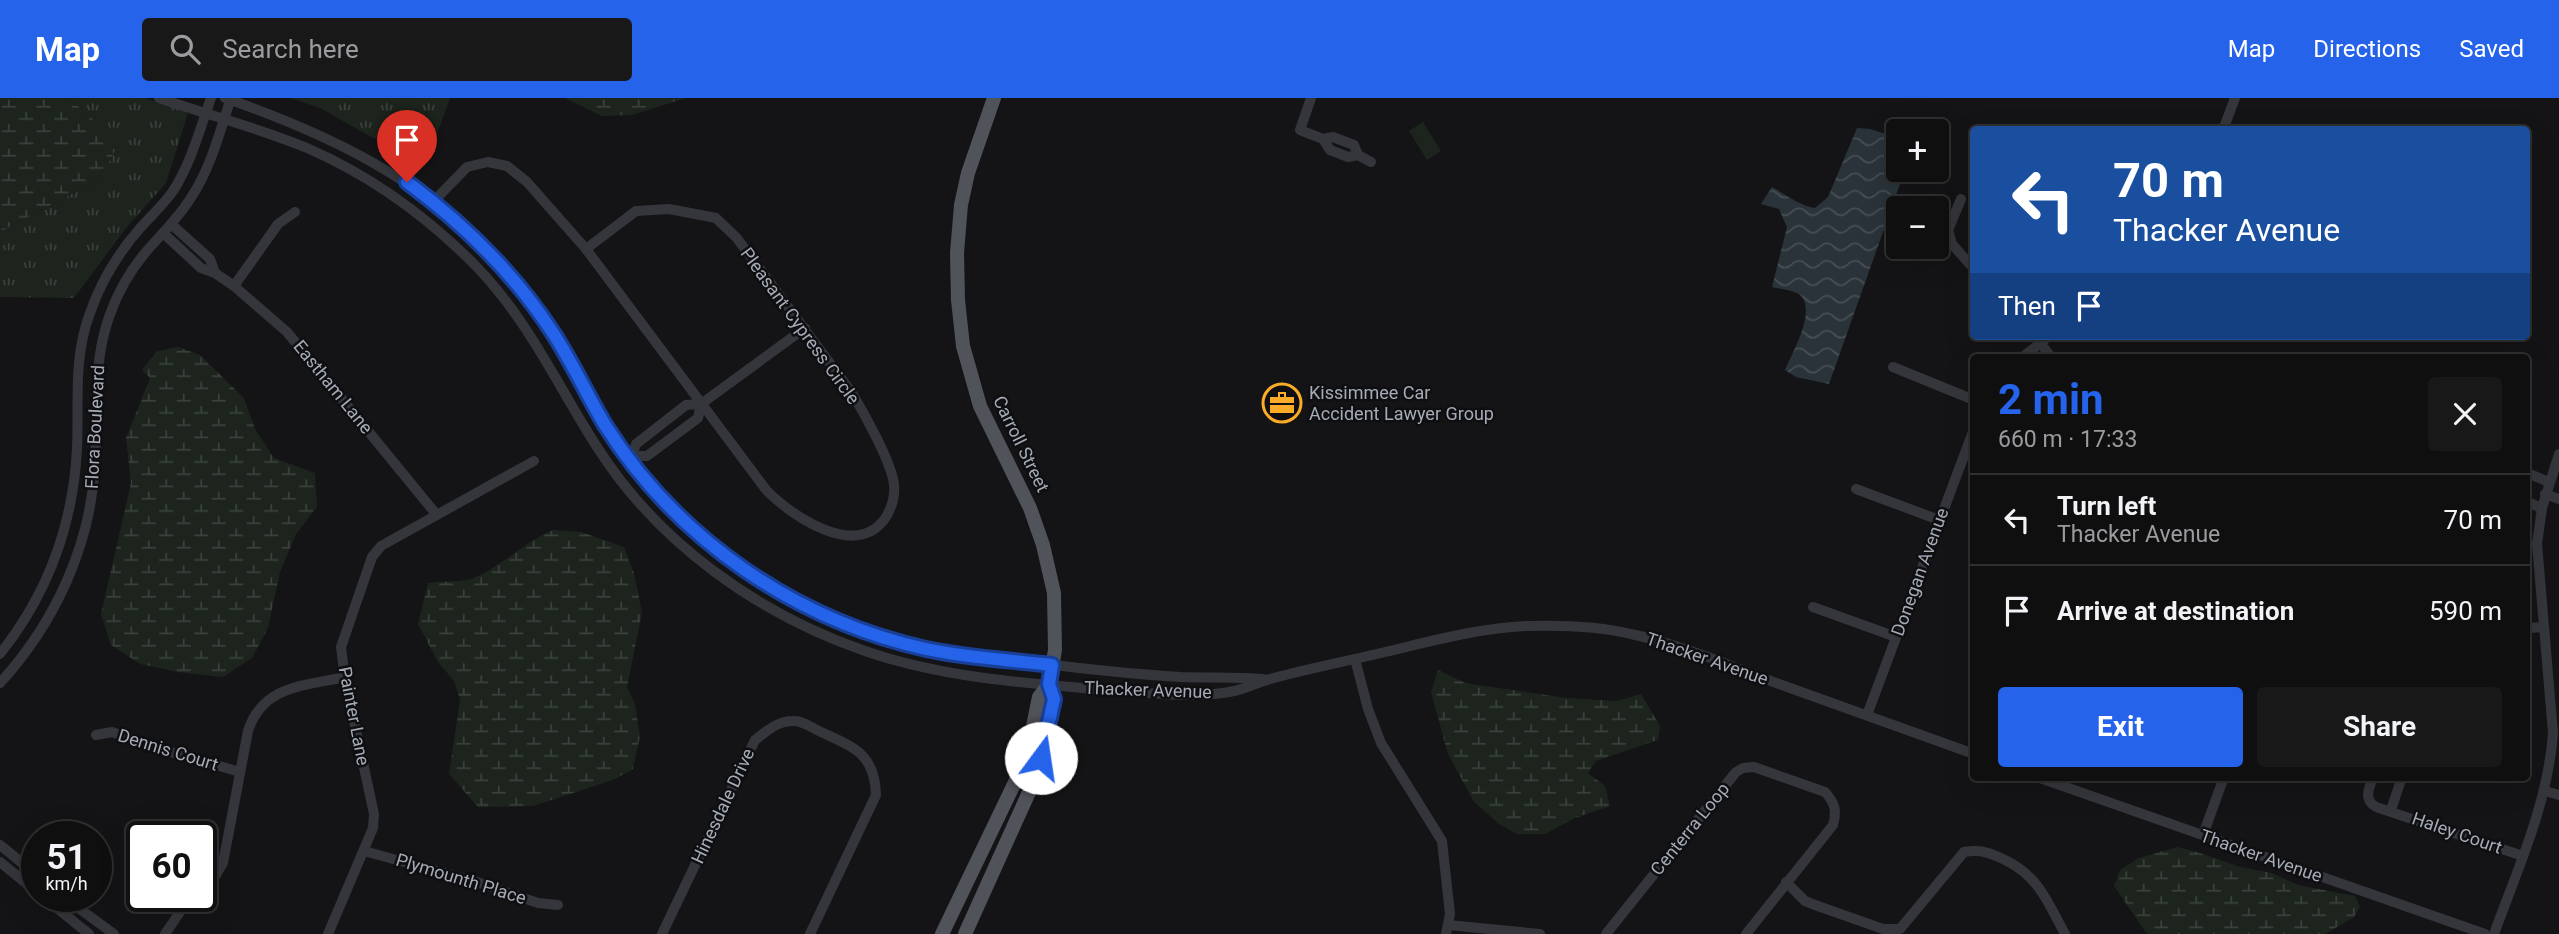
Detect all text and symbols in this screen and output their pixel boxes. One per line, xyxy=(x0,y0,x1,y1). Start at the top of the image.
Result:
search box xyxy=(142,18,632,81)
text: Map xyxy=(35,30,100,69)
icon: search xyxy=(166,30,204,68)
text: Search here xyxy=(222,34,359,64)
text: Map xyxy=(2228,35,2275,63)
text: Directions xyxy=(2313,35,2421,63)
text: Saved xyxy=(2459,35,2524,63)
pin xyxy=(377,110,437,182)
map controls xyxy=(1886,119,1949,259)
button: + xyxy=(1886,119,1949,182)
icon: arrive xyxy=(388,121,426,159)
text: 70 m xyxy=(2113,152,2224,209)
icon: left xyxy=(1998,154,2089,245)
button: − xyxy=(1886,196,1949,259)
text: Thacker Avenue xyxy=(2113,211,2340,249)
street label: Pleasant Cypress Circle xyxy=(736,243,864,408)
icon: arrive xyxy=(2070,287,2108,325)
text: Then xyxy=(1998,291,2056,321)
street label: Eastham Lane xyxy=(289,336,377,438)
street label: Flora Boulevard xyxy=(81,364,108,490)
text: 2 min xyxy=(1998,375,2104,424)
button: close xyxy=(2428,377,2502,451)
office icon: Kissimmee Car Accident Lawyer Group xyxy=(1261,382,1303,424)
place label: Kissimmee Car Accident Lawyer Group xyxy=(1309,382,1494,424)
street label: Carroll Street xyxy=(989,392,1054,495)
text: 660 m · 17:33 xyxy=(1998,426,2137,453)
text: Turn left xyxy=(2057,491,2156,521)
icon: left xyxy=(1998,501,2036,539)
street label: Donegan Avenue xyxy=(1887,505,1952,639)
text: 70 m xyxy=(2444,505,2502,535)
text: Thacker Avenue xyxy=(2057,521,2220,548)
icon: arrive xyxy=(1998,592,2036,630)
text: Arrive at destination xyxy=(2057,596,2294,626)
text: 590 m xyxy=(2429,596,2502,626)
street label: Thacker Avenue xyxy=(1643,628,1771,689)
street label: Painter Lane xyxy=(335,665,374,767)
street label: Thacker Avenue xyxy=(1084,677,1212,702)
button: Exit xyxy=(1998,687,2243,767)
button: Share xyxy=(2257,687,2502,767)
position arrow xyxy=(1004,721,1078,795)
street label: Dennis Court xyxy=(115,724,221,775)
street label: Hinesdale Drive xyxy=(687,745,758,867)
street label: Centerra Loop xyxy=(1646,778,1733,879)
street label: Haley Court xyxy=(2409,807,2505,858)
speed limit sign: 60 xyxy=(126,821,217,912)
street label: Thacker Avenue xyxy=(2197,825,2325,886)
text: 51 xyxy=(46,837,87,878)
street label: Plymounth Place xyxy=(394,849,529,908)
text: km/h xyxy=(45,873,88,894)

